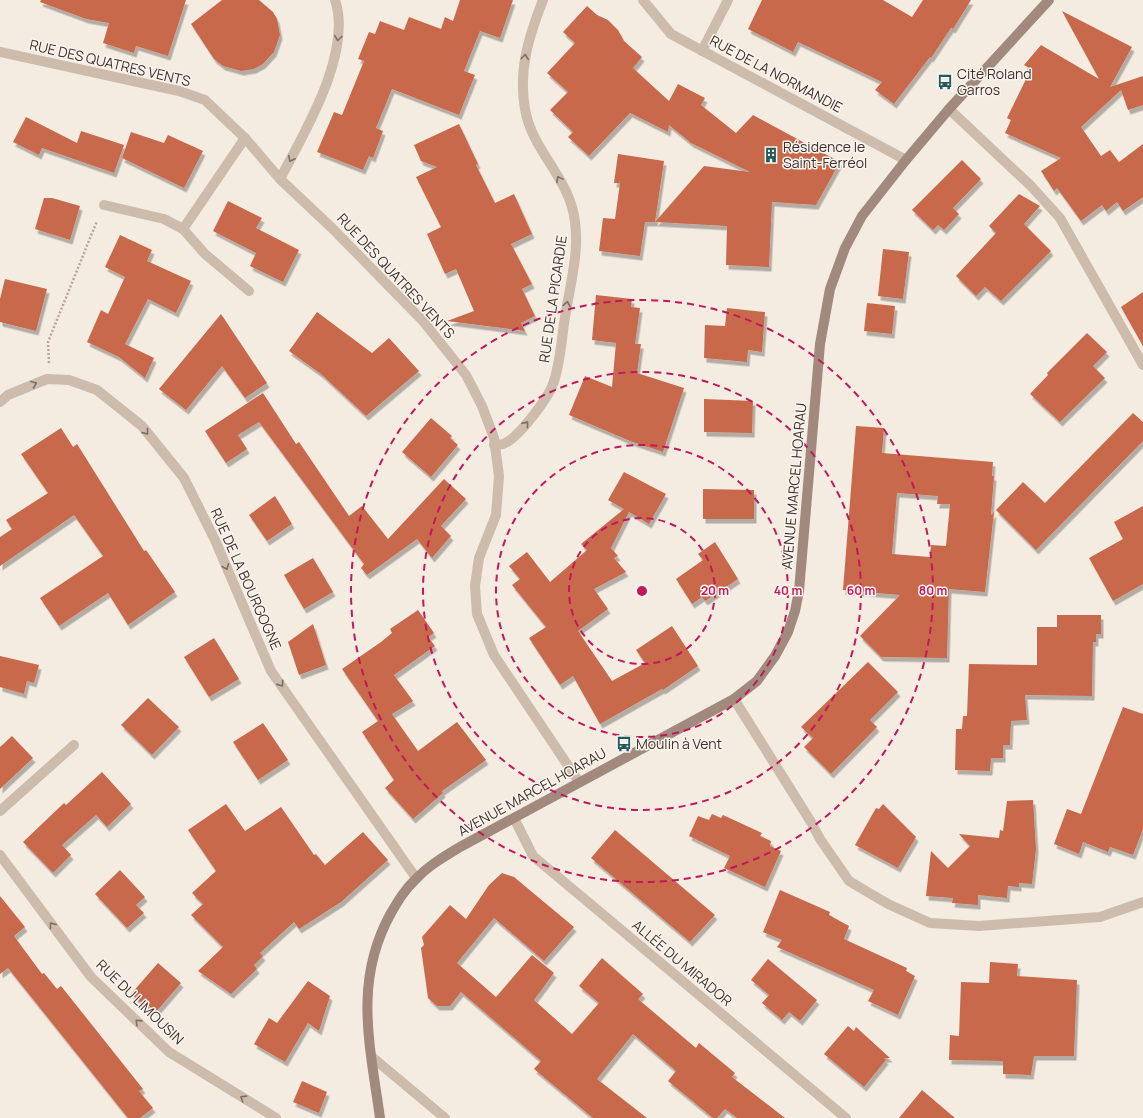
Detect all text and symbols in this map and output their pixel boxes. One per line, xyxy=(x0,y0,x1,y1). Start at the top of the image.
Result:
street label: RUE DE LA NORMANDIE xyxy=(707,30,846,117)
street label: RUE DES QUATRES VENTS xyxy=(28,35,193,90)
one-way arrow xyxy=(334,35,343,41)
one-way arrow xyxy=(520,54,529,60)
place label: Cité Roland Garros xyxy=(957,64,1032,99)
bus stop icon: Cité Roland Garros xyxy=(936,73,954,91)
place label: Résidence le Saint-Ferréol xyxy=(783,137,867,172)
building icon: Résidence le Saint-Ferréol xyxy=(762,146,780,164)
one-way arrow xyxy=(288,154,295,162)
one-way arrow xyxy=(556,176,563,183)
street label: RUE DES QUATRES VENTS xyxy=(333,209,460,343)
street label: RUE DE LA PICARDIE xyxy=(534,234,571,364)
one-way arrow xyxy=(563,301,571,307)
one-way arrow xyxy=(30,381,38,389)
street label: AVENUE MARCEL HOARAU xyxy=(777,402,810,570)
one-way arrow xyxy=(521,421,528,429)
one-way arrow xyxy=(142,427,149,434)
street label: RUE DE LA BOURGOGNE xyxy=(207,505,286,653)
one-way arrow xyxy=(222,563,230,570)
text: 20 m xyxy=(701,582,729,599)
text: 40 m xyxy=(774,582,802,599)
text: 60 m xyxy=(847,582,875,599)
text: 80 m xyxy=(919,582,947,599)
centre of rings xyxy=(635,584,649,598)
one-way arrow xyxy=(276,680,283,687)
place label: Moulin à Vent xyxy=(636,734,722,753)
bus stop icon: Moulin à Vent xyxy=(615,735,633,753)
street label: AVENUE MARCEL HOARAU xyxy=(454,743,609,840)
street label: ALLÉE DU MIRADOR xyxy=(628,915,736,1010)
one-way arrow xyxy=(50,923,57,930)
street label: RUE DU LIMOUSIN xyxy=(93,955,188,1048)
one-way arrow xyxy=(135,1019,143,1027)
one-way arrow xyxy=(240,1095,247,1103)

